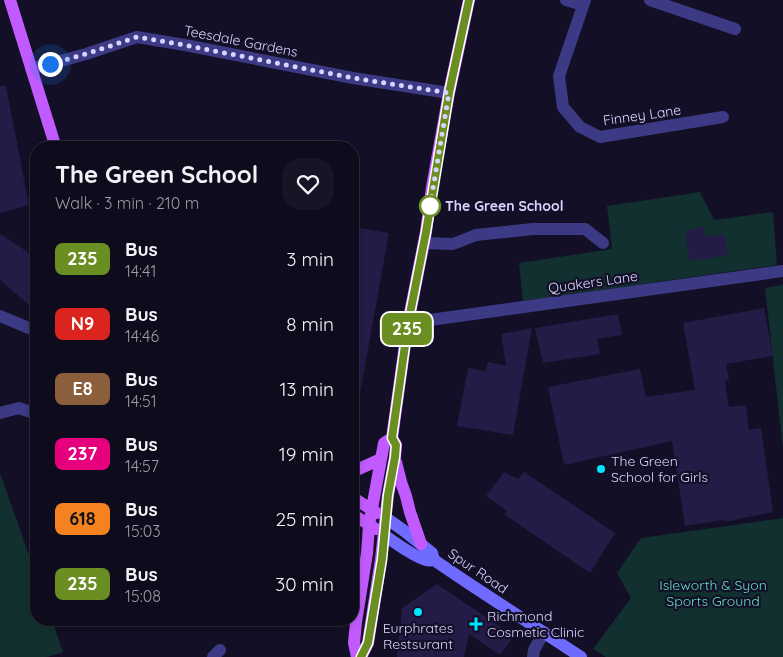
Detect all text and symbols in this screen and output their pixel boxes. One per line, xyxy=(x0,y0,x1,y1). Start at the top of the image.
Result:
street label: Teesdale Gardens xyxy=(183,21,299,61)
your location xyxy=(38,52,63,77)
street label: Finney Lane xyxy=(602,101,682,129)
button: heart xyxy=(282,158,334,210)
text: The Green School xyxy=(55,159,258,189)
text: Walk · 3 min · 210 m xyxy=(55,193,199,213)
marker: The Green School xyxy=(419,195,441,217)
place label: The Green School xyxy=(445,197,564,215)
text: Bus xyxy=(125,237,158,261)
text: 235 xyxy=(67,247,98,270)
text: 3 min xyxy=(286,247,334,271)
text: 14:41 xyxy=(125,261,156,281)
street label: Quakers Lane xyxy=(547,267,639,297)
text: Bus xyxy=(125,302,158,326)
text: N9 xyxy=(71,312,94,335)
text: 8 min xyxy=(286,312,334,336)
line badge: 235 xyxy=(378,313,436,345)
text: 235 xyxy=(392,317,422,340)
text: 14:46 xyxy=(125,326,159,346)
text: Bus xyxy=(125,367,158,391)
text: E8 xyxy=(72,377,93,400)
text: 13 min xyxy=(279,377,334,401)
text: 14:51 xyxy=(125,391,157,411)
text: Bus xyxy=(125,432,158,456)
text: 237 xyxy=(68,442,97,465)
text: 19 min xyxy=(279,442,334,466)
place label: The Green School for Girls xyxy=(611,452,708,486)
text: 14:57 xyxy=(125,456,159,476)
marker: The Green School for Girls xyxy=(595,463,607,475)
text: Bus xyxy=(125,497,158,521)
text: 618 xyxy=(69,507,96,530)
text: 25 min xyxy=(276,507,334,531)
text: 15:03 xyxy=(125,521,161,541)
street label: Spur Road xyxy=(445,544,511,598)
text: Bus xyxy=(125,562,158,586)
text: 235 xyxy=(67,572,98,595)
text: 30 min xyxy=(275,572,334,596)
park label: Isleworth & Syon Sports Ground xyxy=(659,576,767,610)
text: 15:08 xyxy=(125,586,161,606)
marker: Eurphrates Restsurant xyxy=(412,606,424,618)
place label: Richmond Cosmetic Clinic xyxy=(487,607,584,641)
marker: Richmond Cosmetic Clinic xyxy=(469,617,483,631)
place label: Eurphrates Restsurant xyxy=(383,619,453,653)

